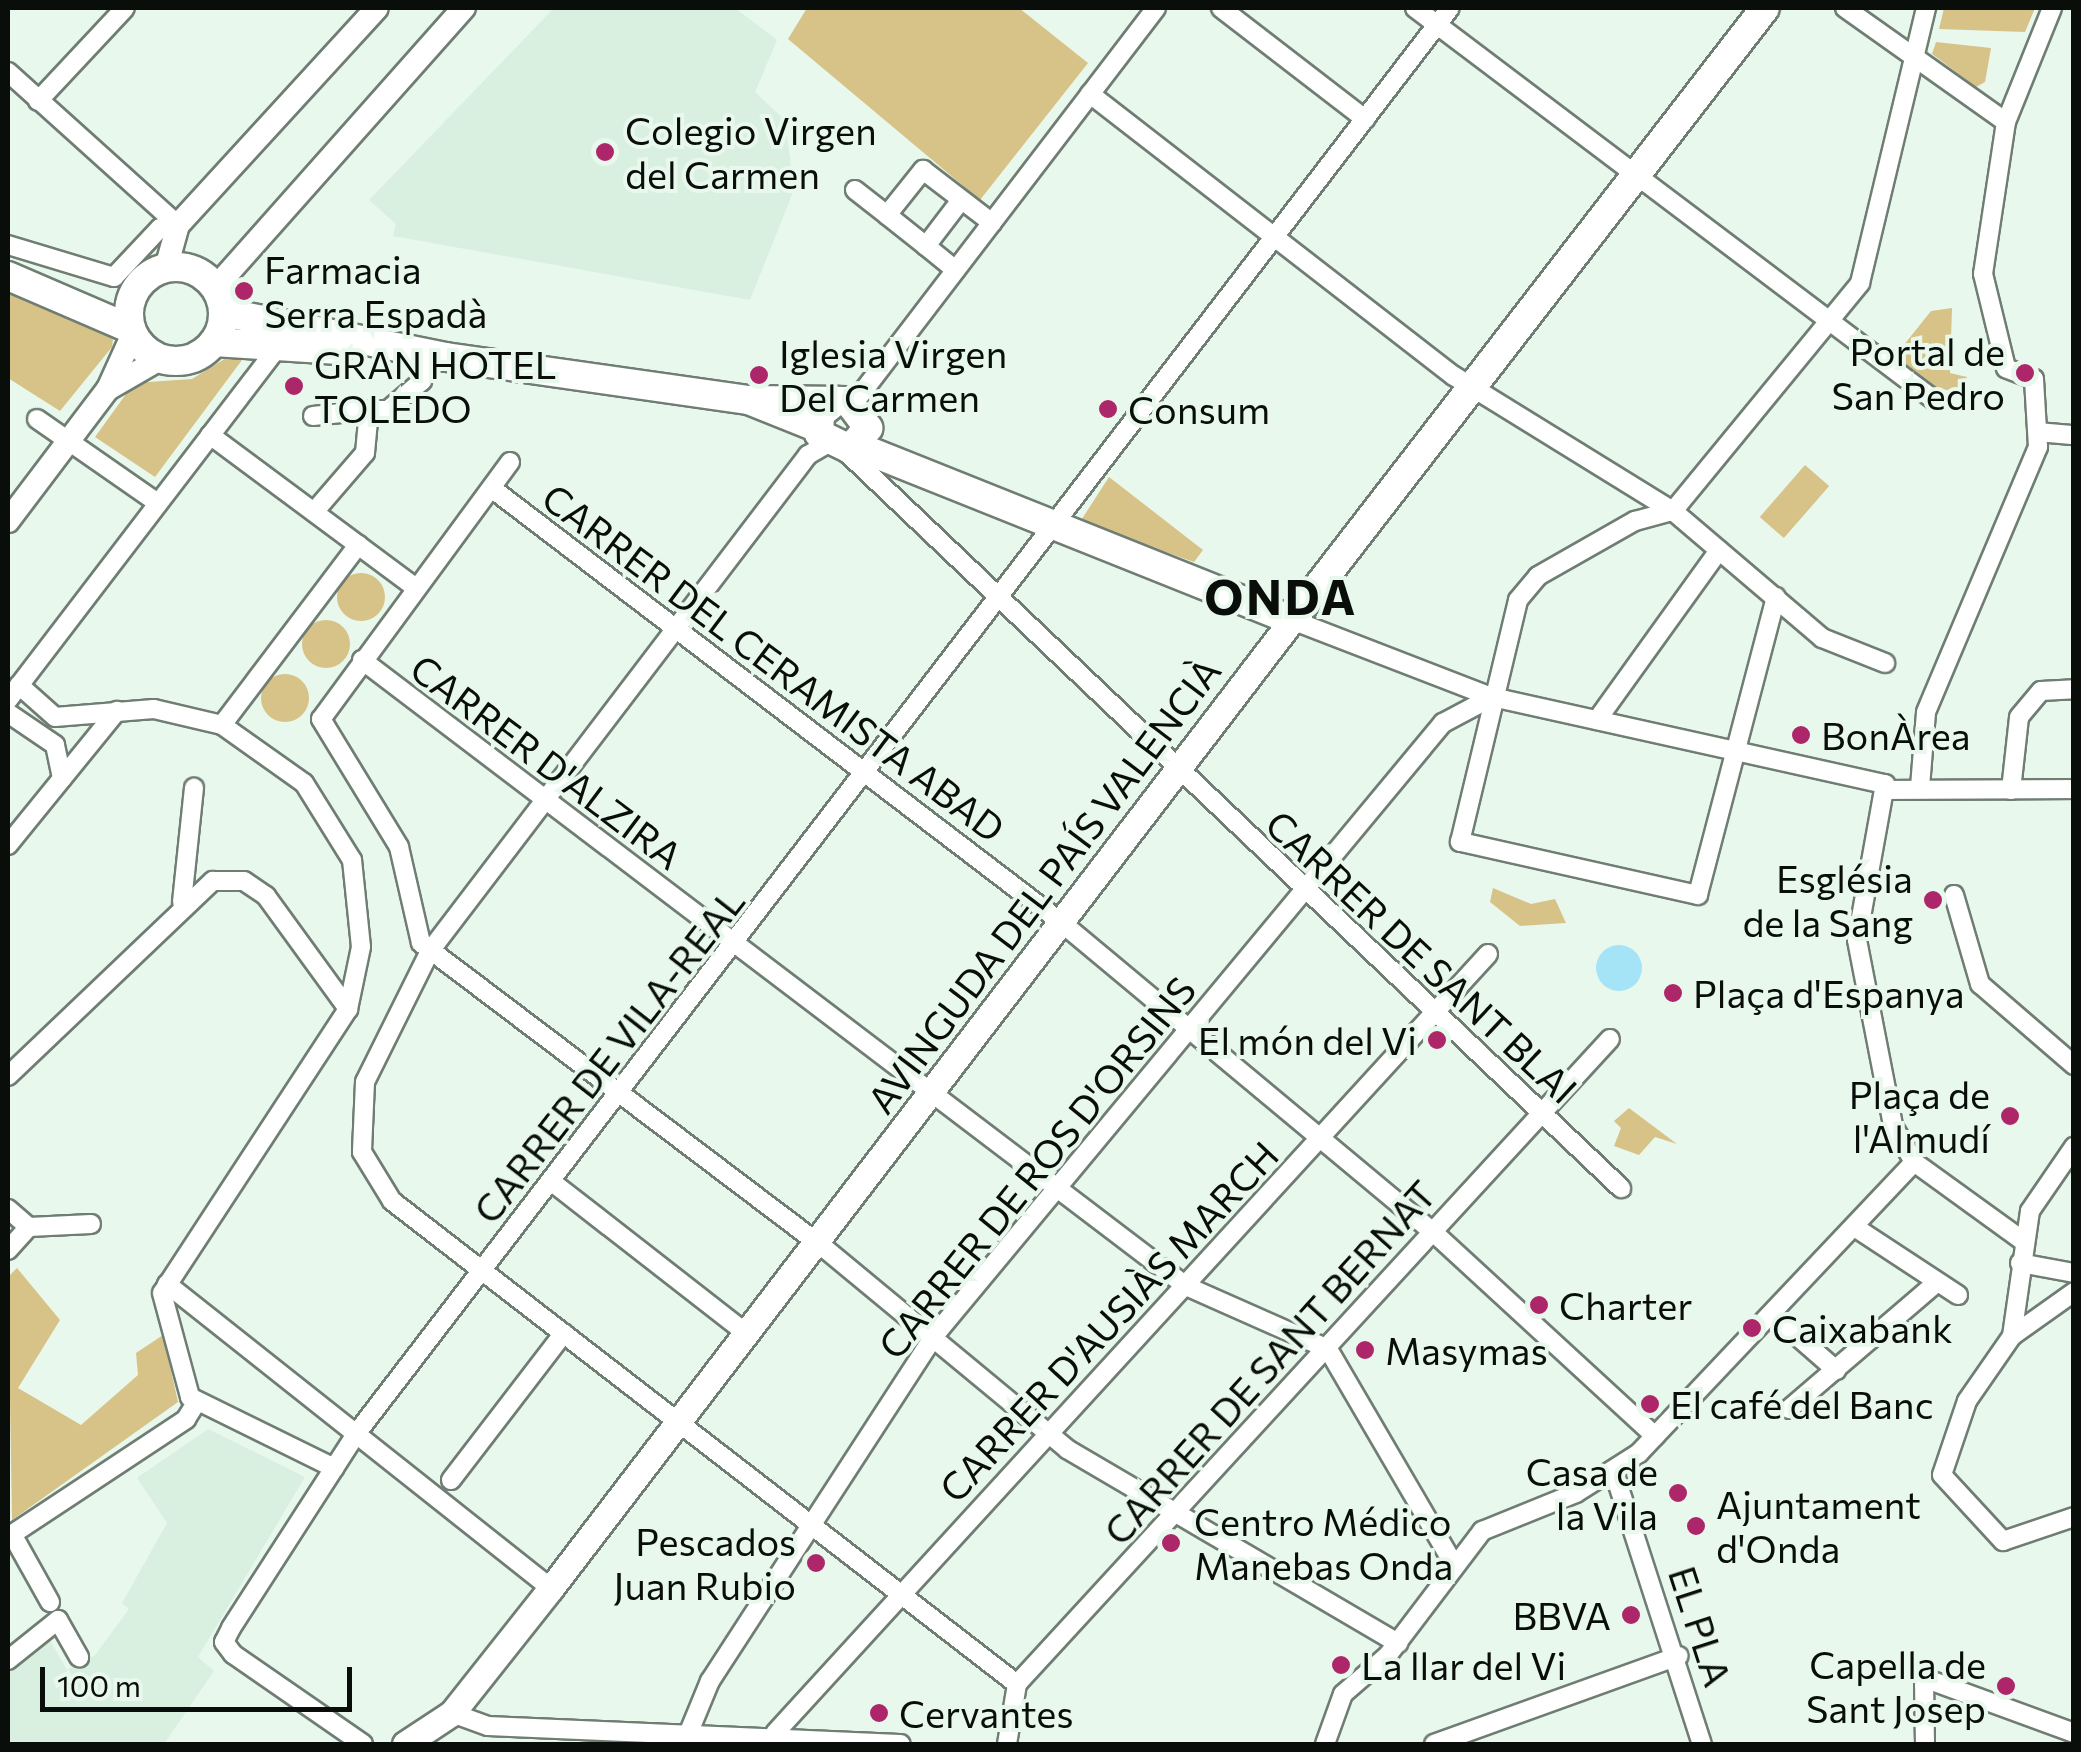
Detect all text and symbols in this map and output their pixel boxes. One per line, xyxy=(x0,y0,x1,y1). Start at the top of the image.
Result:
place label: Colegio Virgen del Carmen xyxy=(625,107,877,196)
marker: Colegio Virgen del Carmen xyxy=(594,141,616,163)
place label: Farmacia Serra Espadà xyxy=(264,246,487,336)
marker: Farmacia Serra Espadà xyxy=(233,280,255,302)
place label: Portal de San Pedro xyxy=(1831,328,2005,418)
place label: Iglesia Virgen Del Carmen xyxy=(779,330,1007,419)
place label: GRAN HOTEL TOLEDO xyxy=(314,341,556,430)
marker: Portal de San Pedro xyxy=(2014,362,2036,384)
marker: Iglesia Virgen Del Carmen xyxy=(748,364,770,386)
marker: GRAN HOTEL TOLEDO xyxy=(283,375,305,397)
place label: Consum xyxy=(1128,386,1270,432)
marker: Consum xyxy=(1097,398,1119,420)
street label: CARRER DEL CERAMISTA ABAD xyxy=(534,473,1014,851)
district label: ONDA xyxy=(1204,567,1358,625)
street label: CARRER D'ALZIRA xyxy=(402,644,692,878)
street label: AVINGUDA DEL PAÍS VALENCIÀ xyxy=(857,648,1229,1122)
place label: BonÀrea xyxy=(1821,712,1971,758)
marker: BonÀrea xyxy=(1790,724,1812,746)
street label: CARRER DE SANT BLAI xyxy=(1257,800,1587,1112)
place label: Església de la Sang xyxy=(1742,855,1913,944)
street label: CARRER DE VILA-REAL xyxy=(463,879,753,1231)
marker: Església de la Sang xyxy=(1922,889,1944,911)
street label: CARRER DE ROS D'ORSINS xyxy=(868,967,1204,1367)
place label: Plaça d'Espanya xyxy=(1693,970,1965,1016)
marker: Plaça d'Espanya xyxy=(1662,982,1684,1004)
place label: El món del Vi xyxy=(1198,1017,1417,1063)
marker: El món del Vi xyxy=(1426,1029,1448,1051)
place label: Plaça de l'Almudí xyxy=(1849,1071,1990,1160)
marker: Plaça de l'Almudí xyxy=(1999,1105,2021,1127)
street label: CARRER D'AUSIÀS MARCH xyxy=(929,1132,1287,1510)
street label: CARRER DE SANT BERNAT xyxy=(1094,1171,1444,1553)
place label: Charter xyxy=(1559,1282,1692,1328)
marker: Charter xyxy=(1528,1294,1550,1316)
place label: Caixabank xyxy=(1772,1305,1952,1351)
marker: Caixabank xyxy=(1741,1317,1763,1339)
place label: Masymas xyxy=(1385,1327,1548,1373)
marker: Masymas xyxy=(1354,1339,1376,1361)
place label: El café del Banc xyxy=(1670,1381,1933,1427)
marker: El café del Banc xyxy=(1639,1393,1661,1415)
place label: Casa de la Vila xyxy=(1526,1448,1658,1538)
place label: Ajuntament d'Onda xyxy=(1716,1481,1921,1570)
marker: Casa de la Vila xyxy=(1667,1482,1689,1504)
place label: Centro Médico Manebas Onda xyxy=(1194,1498,1453,1588)
marker: Ajuntament d'Onda xyxy=(1685,1515,1707,1537)
place label: Pescados Juan Rubio xyxy=(613,1518,796,1608)
marker: Centro Médico Manebas Onda xyxy=(1158,1530,1184,1556)
marker: Pescados Juan Rubio xyxy=(805,1552,827,1574)
street label: EL PLA xyxy=(1660,1560,1742,1692)
place label: BBVA xyxy=(1513,1592,1611,1638)
marker: BBVA xyxy=(1620,1604,1642,1626)
place label: Capella de Sant Josep xyxy=(1806,1641,1986,1730)
place label: La llar del Vi xyxy=(1361,1642,1566,1688)
scale bar xyxy=(45,1647,358,1709)
marker: La llar del Vi xyxy=(1330,1654,1352,1676)
text: 100 m xyxy=(57,1666,141,1703)
marker: Capella de Sant Josep xyxy=(1995,1675,2017,1697)
place label: Cervantes xyxy=(899,1690,1074,1736)
marker: Cervantes xyxy=(868,1702,890,1724)

